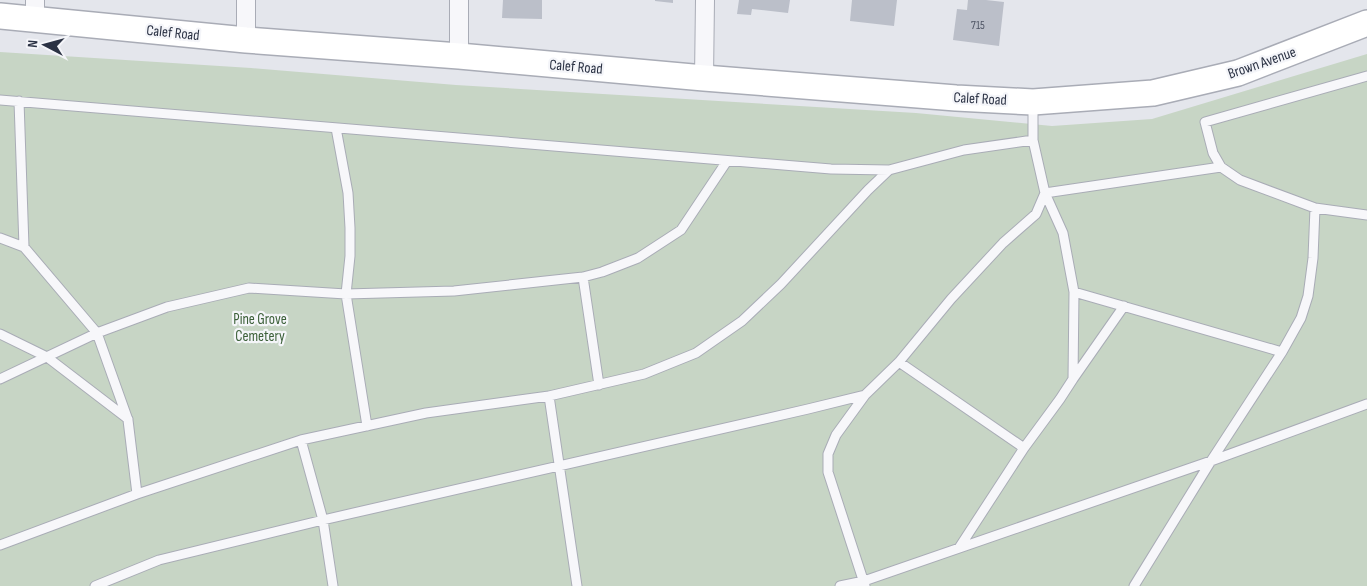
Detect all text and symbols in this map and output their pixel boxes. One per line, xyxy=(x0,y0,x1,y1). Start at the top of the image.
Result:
house number: 715 xyxy=(971,18,985,33)
north arrow xyxy=(20,20,70,70)
street label: Calef Road xyxy=(145,21,201,45)
text: N xyxy=(24,39,41,48)
street label: Brown Avenue xyxy=(1225,42,1299,84)
street label: Calef Road xyxy=(549,55,603,79)
street label: Calef Road xyxy=(953,88,1007,110)
park label: Pine Grove Cemetery xyxy=(233,310,287,346)

